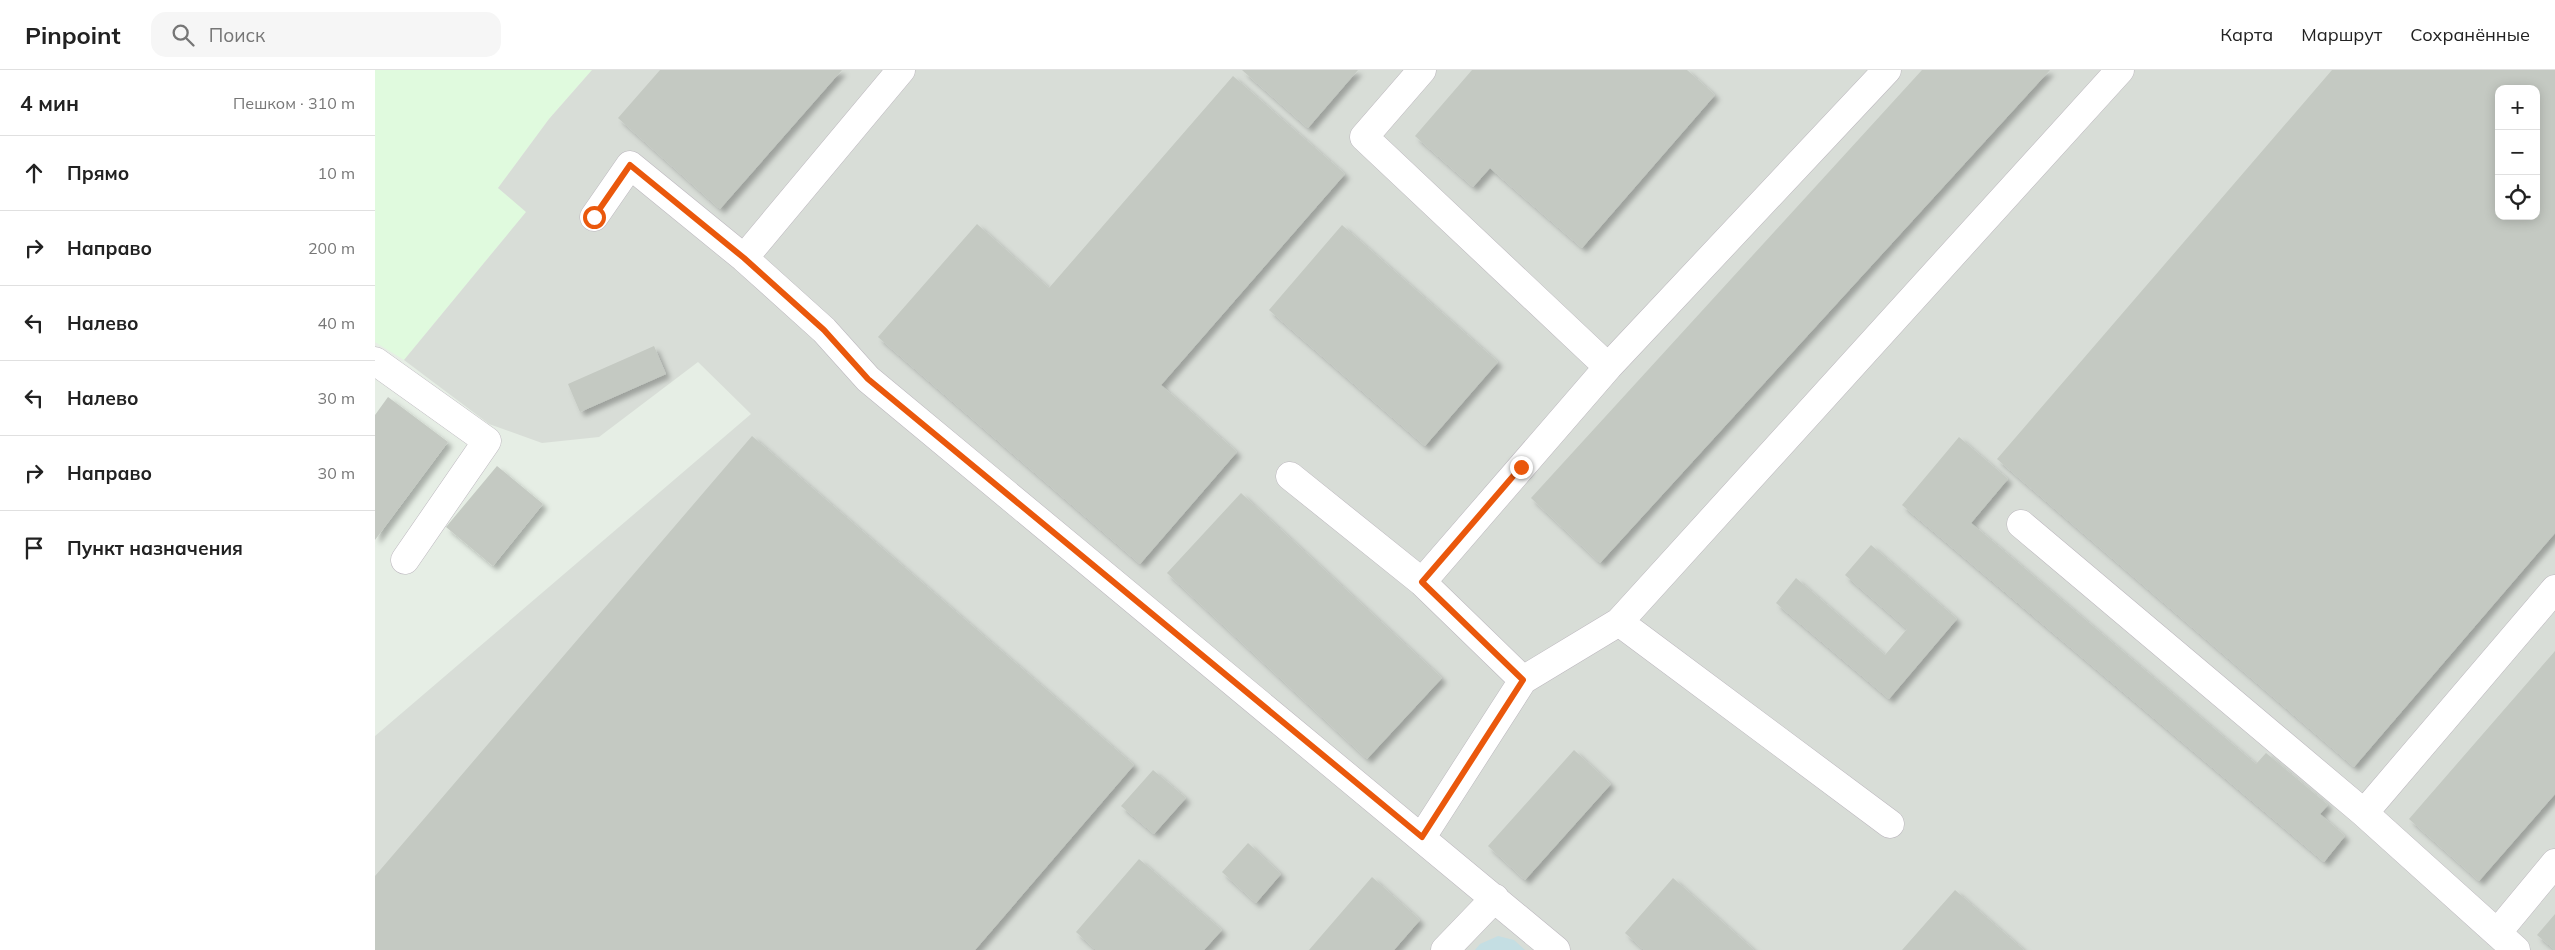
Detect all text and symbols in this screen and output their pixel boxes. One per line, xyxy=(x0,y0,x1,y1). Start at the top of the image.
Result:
search box xyxy=(151,12,501,57)
text: Pinpoint xyxy=(25,20,121,50)
icon: search xyxy=(169,21,197,49)
text: Поиск xyxy=(209,23,265,47)
text: Карта xyxy=(2220,23,2273,46)
text: Маршрут xyxy=(2301,23,2382,46)
text: Сохранённые xyxy=(2410,23,2530,46)
map controls xyxy=(2495,85,2540,220)
button: + xyxy=(2495,85,2540,130)
text: 4 мин xyxy=(20,90,79,116)
text: Пешком · 310 m xyxy=(233,93,355,113)
button: − xyxy=(2495,130,2540,175)
icon: ahead xyxy=(20,159,48,187)
text: Прямо xyxy=(67,161,129,185)
text: 10 m xyxy=(318,163,355,183)
button: locate xyxy=(2495,175,2540,220)
route start xyxy=(583,206,606,229)
icon: right xyxy=(20,234,48,262)
text: Направо xyxy=(67,236,152,260)
text: 200 m xyxy=(308,238,355,258)
icon: left xyxy=(20,309,48,337)
text: Налево xyxy=(67,311,139,335)
text: 40 m xyxy=(318,313,355,333)
icon: left xyxy=(20,384,48,412)
text: Налево xyxy=(67,386,139,410)
text: 30 m xyxy=(318,388,355,408)
route end xyxy=(1510,456,1533,479)
icon: right xyxy=(20,459,48,487)
text: Направо xyxy=(67,461,152,485)
text: 30 m xyxy=(318,463,355,483)
icon: arrive xyxy=(20,534,48,562)
text: Пункт назначения xyxy=(67,536,243,560)

